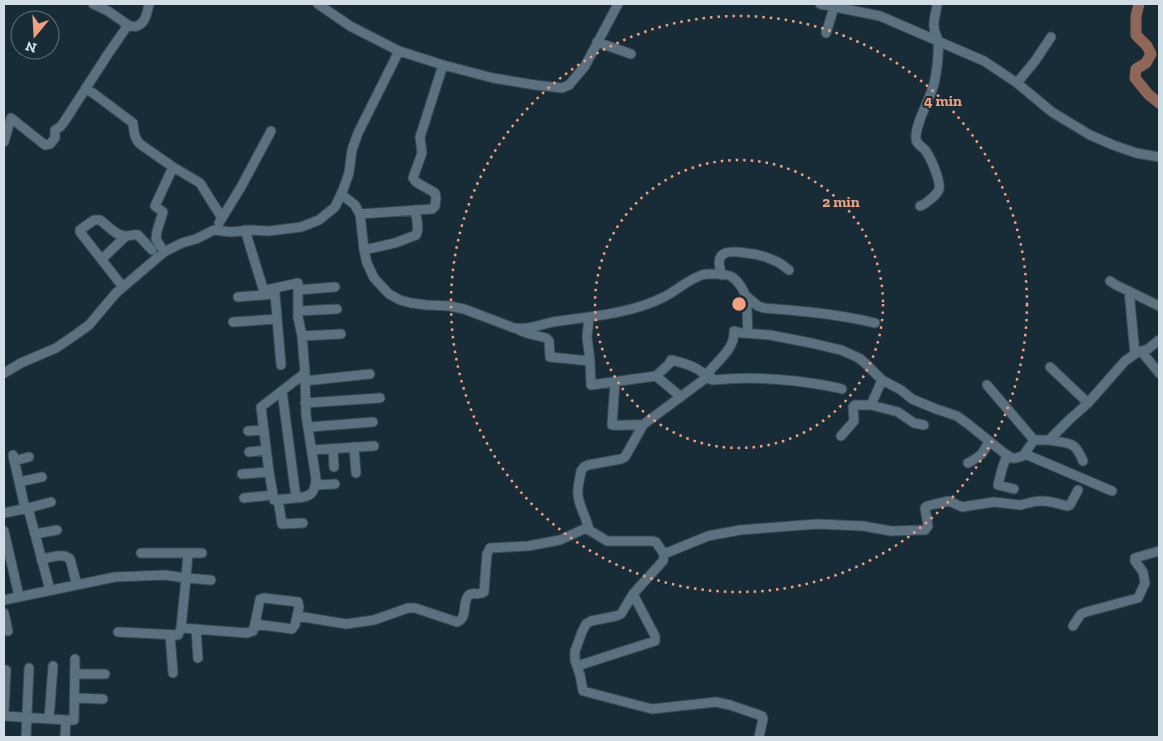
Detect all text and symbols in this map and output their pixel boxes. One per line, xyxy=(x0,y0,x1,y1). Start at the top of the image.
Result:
north arrow xyxy=(10,10,60,60)
text: N xyxy=(23,37,39,57)
text: 4 min xyxy=(924,92,962,110)
text: 2 min xyxy=(822,193,860,211)
centre of rings xyxy=(730,295,748,313)

